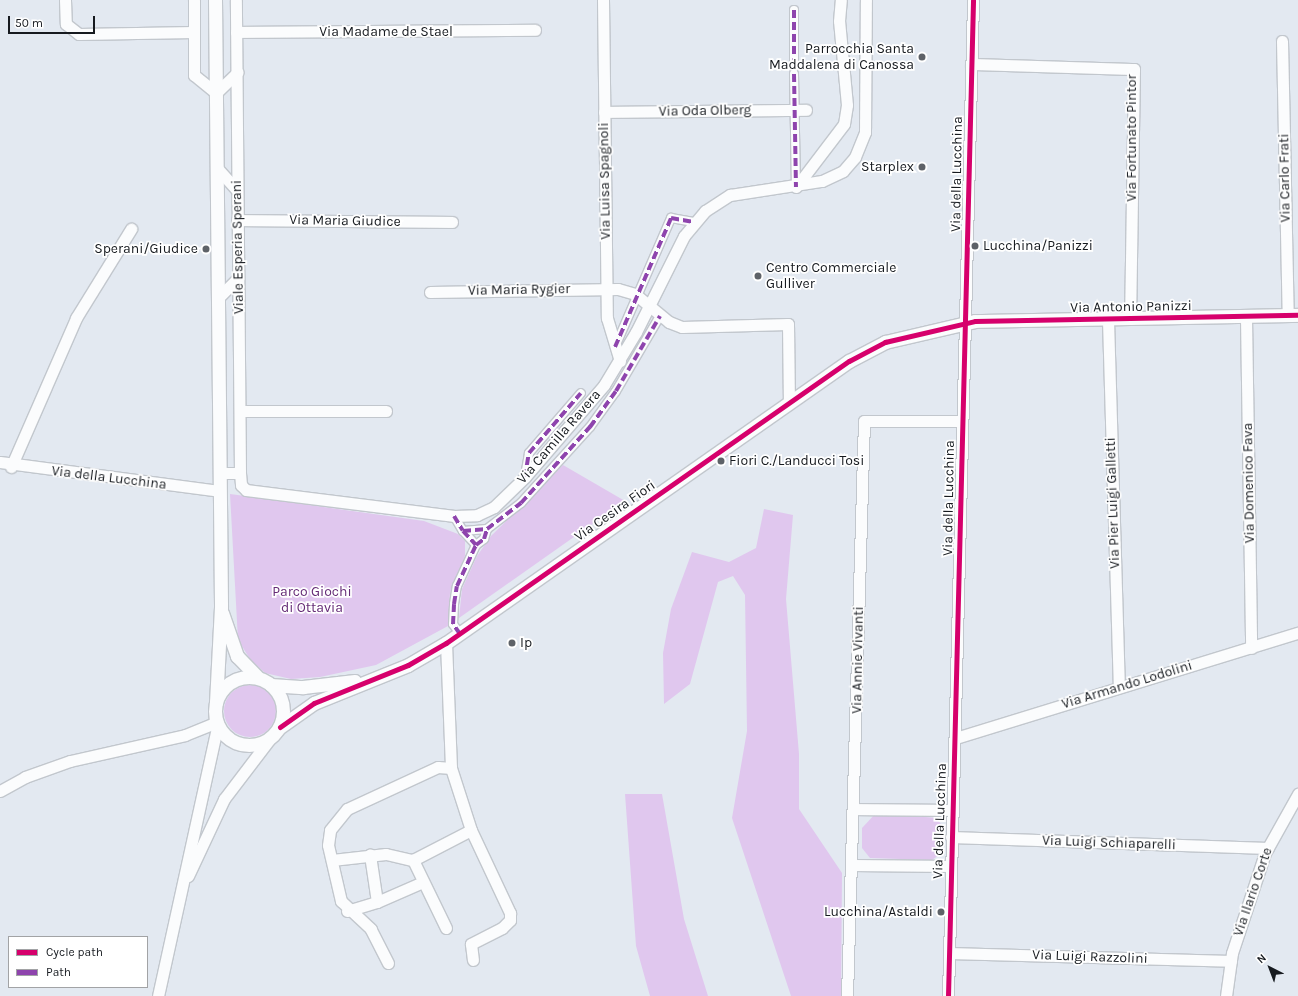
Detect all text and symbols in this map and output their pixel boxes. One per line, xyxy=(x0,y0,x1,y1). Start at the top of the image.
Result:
scale bar xyxy=(10,8,97,34)
text: 50 m xyxy=(15,16,43,30)
street label: Via Madame de Stael xyxy=(319,24,453,40)
place label: Parrocchia Santa Maddalena di Canossa xyxy=(769,41,914,74)
marker: Parrocchia Santa Maddalena di Canossa xyxy=(917,52,927,62)
street label: Via Fortunato Pintor xyxy=(1124,74,1140,202)
street label: Via Oda Olberg xyxy=(659,102,751,120)
street label: Via della Lucchina xyxy=(948,116,966,232)
street label: Via Luisa Spagnoli xyxy=(596,122,614,240)
street label: Via Carlo Frati xyxy=(1276,133,1294,223)
place label: Starplex xyxy=(861,159,914,175)
marker: Starplex xyxy=(917,162,927,172)
street label: Viale Esperia Sperani xyxy=(228,180,248,314)
street label: Via Maria Giudice xyxy=(289,212,401,230)
place label: Lucchina/Panizzi xyxy=(983,238,1093,254)
place label: Sperani/Giudice xyxy=(94,241,198,257)
marker: Lucchina/Panizzi xyxy=(970,241,980,251)
marker: Sperani/Giudice xyxy=(201,244,211,254)
place label: Centro Commerciale Gulliver xyxy=(766,260,896,292)
marker: Centro Commerciale Gulliver xyxy=(753,271,763,281)
street label: Via Maria Rygier xyxy=(468,281,570,299)
street label: Via Antonio Panizzi xyxy=(1070,298,1192,316)
street label: Via Camilla Ravera xyxy=(514,387,604,487)
street label: Via Domenico Fava xyxy=(1240,423,1258,543)
street label: Via Pier Luigi Galletti xyxy=(1102,437,1124,569)
street label: Via della Lucchina xyxy=(940,440,958,556)
place label: Fiori C./Landucci Tosi xyxy=(729,453,864,469)
marker: Fiori C./Landucci Tosi xyxy=(716,456,726,466)
street label: Via della Lucchina xyxy=(51,463,167,493)
street label: Via Cesira Fiori xyxy=(571,477,659,545)
park label: Parco Giochi di Ottavia xyxy=(272,584,352,616)
street label: Via Annie Vivanti xyxy=(849,606,867,714)
place label: Ip xyxy=(520,635,532,651)
marker: Ip xyxy=(507,638,517,648)
street label: Via Armando Lodolini xyxy=(1060,657,1194,713)
street label: Via della Lucchina xyxy=(930,763,950,879)
street label: Via Luigi Schiaparelli xyxy=(1042,832,1176,854)
street label: Via Ilario Corte xyxy=(1230,845,1276,939)
place label: Lucchina/Astaldi xyxy=(824,904,933,920)
marker: Lucchina/Astaldi xyxy=(936,907,946,917)
legend xyxy=(8,936,148,988)
text: Cycle path xyxy=(46,945,103,959)
street label: Via Luigi Razzolini xyxy=(1032,947,1148,967)
north arrow xyxy=(1250,948,1290,988)
text: N xyxy=(1254,951,1269,966)
text: Path xyxy=(46,965,71,979)

